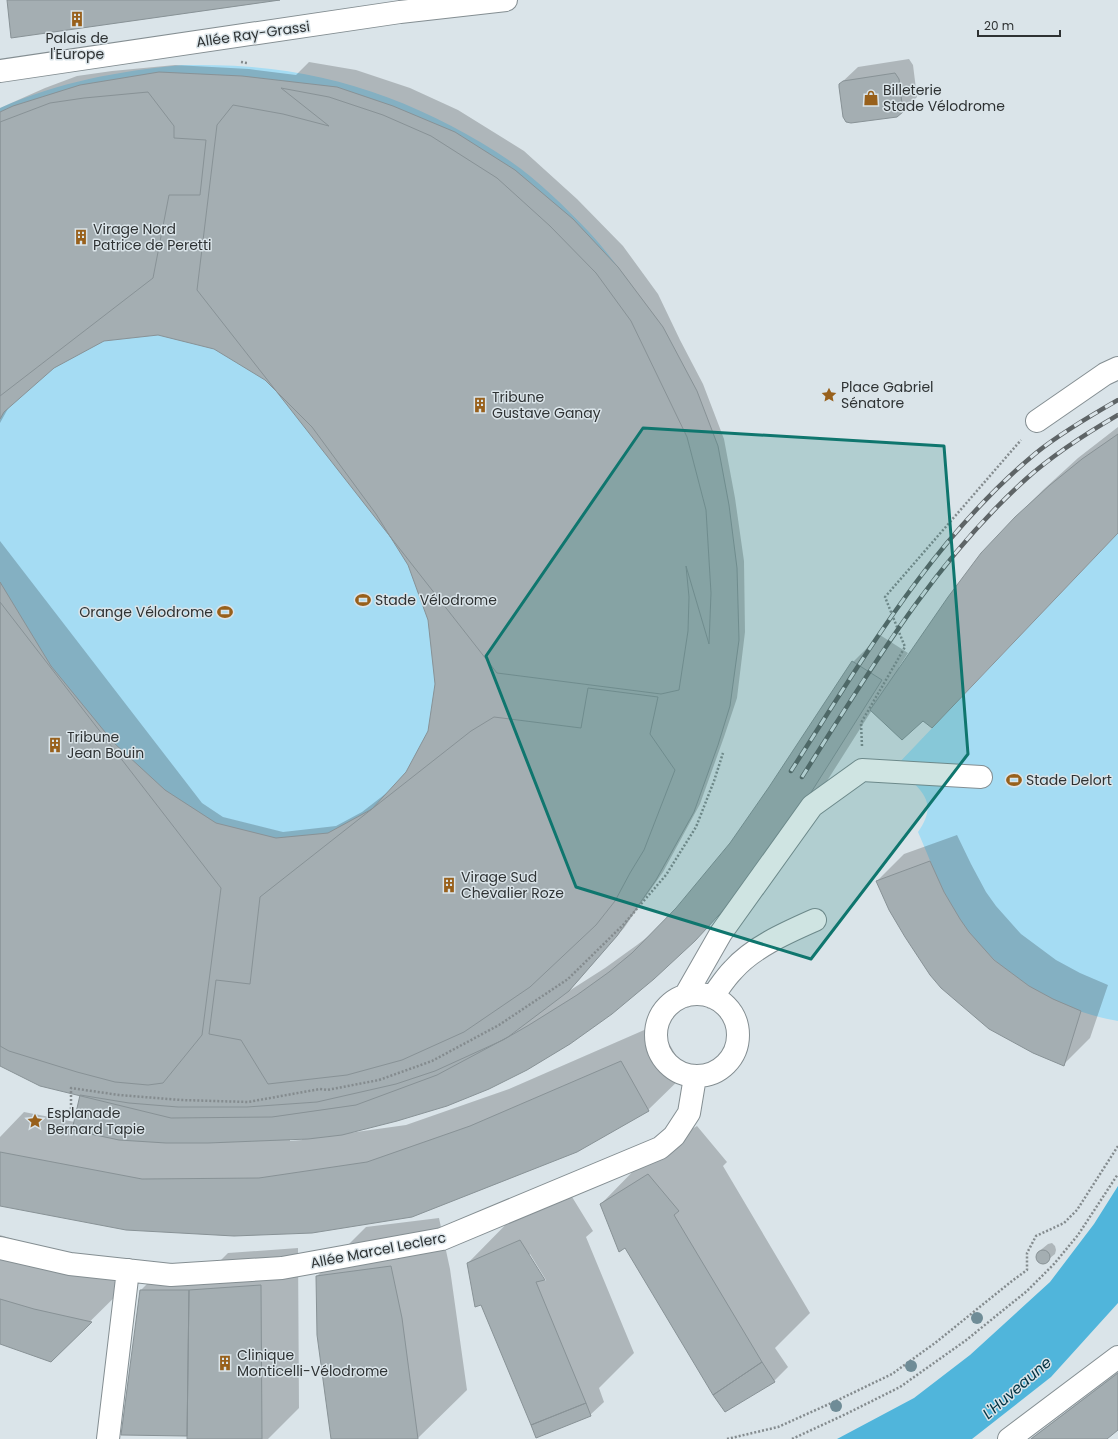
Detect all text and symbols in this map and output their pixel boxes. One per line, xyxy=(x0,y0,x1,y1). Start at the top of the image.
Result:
building icon: Palais de l'Europe xyxy=(68,10,86,28)
scale bar xyxy=(978,12,1060,38)
street label: Allée Ray-Grassi xyxy=(195,16,311,52)
text: 20 m xyxy=(984,17,1014,34)
place label: Palais de l'Europe xyxy=(45,28,109,64)
place label: Billeterie Stade Vélodrome xyxy=(883,80,1005,116)
shop icon: Billeterie Stade Vélodrome xyxy=(862,89,880,107)
place label: Virage Nord Patrice de Peretti xyxy=(93,219,211,255)
building icon: Virage Nord Patrice de Peretti xyxy=(72,228,90,246)
place label: Place Gabriel Sénatore xyxy=(841,377,934,413)
place icon: Place Gabriel Sénatore xyxy=(820,386,838,404)
place label: Tribune Gustave Ganay xyxy=(492,387,601,423)
building icon: Tribune Gustave Ganay xyxy=(471,396,489,414)
place label: Stade Vélodrome xyxy=(375,590,497,610)
sports icon: Stade Vélodrome xyxy=(354,591,372,609)
place label: Orange Vélodrome xyxy=(79,602,213,622)
sports icon: Orange Vélodrome xyxy=(216,603,234,621)
place label: Tribune Jean Bouin xyxy=(67,727,144,763)
building icon: Tribune Jean Bouin xyxy=(46,736,64,754)
place label: Stade Delort xyxy=(1026,770,1112,790)
sports icon: Stade Delort xyxy=(1005,771,1023,789)
place label: Virage Sud Chevalier Roze xyxy=(461,867,564,903)
building icon: Virage Sud Chevalier Roze xyxy=(440,876,458,894)
place label: Esplanade Bernard Tapie xyxy=(47,1103,145,1139)
place icon: Esplanade Bernard Tapie xyxy=(26,1112,44,1130)
street label: Allée Marcel Leclerc xyxy=(309,1227,447,1273)
place label: Clinique Monticelli-Vélodrome xyxy=(237,1345,388,1381)
water label: L'Huveaune xyxy=(978,1352,1056,1423)
building icon: Clinique Monticelli-Vélodrome xyxy=(216,1354,234,1372)

